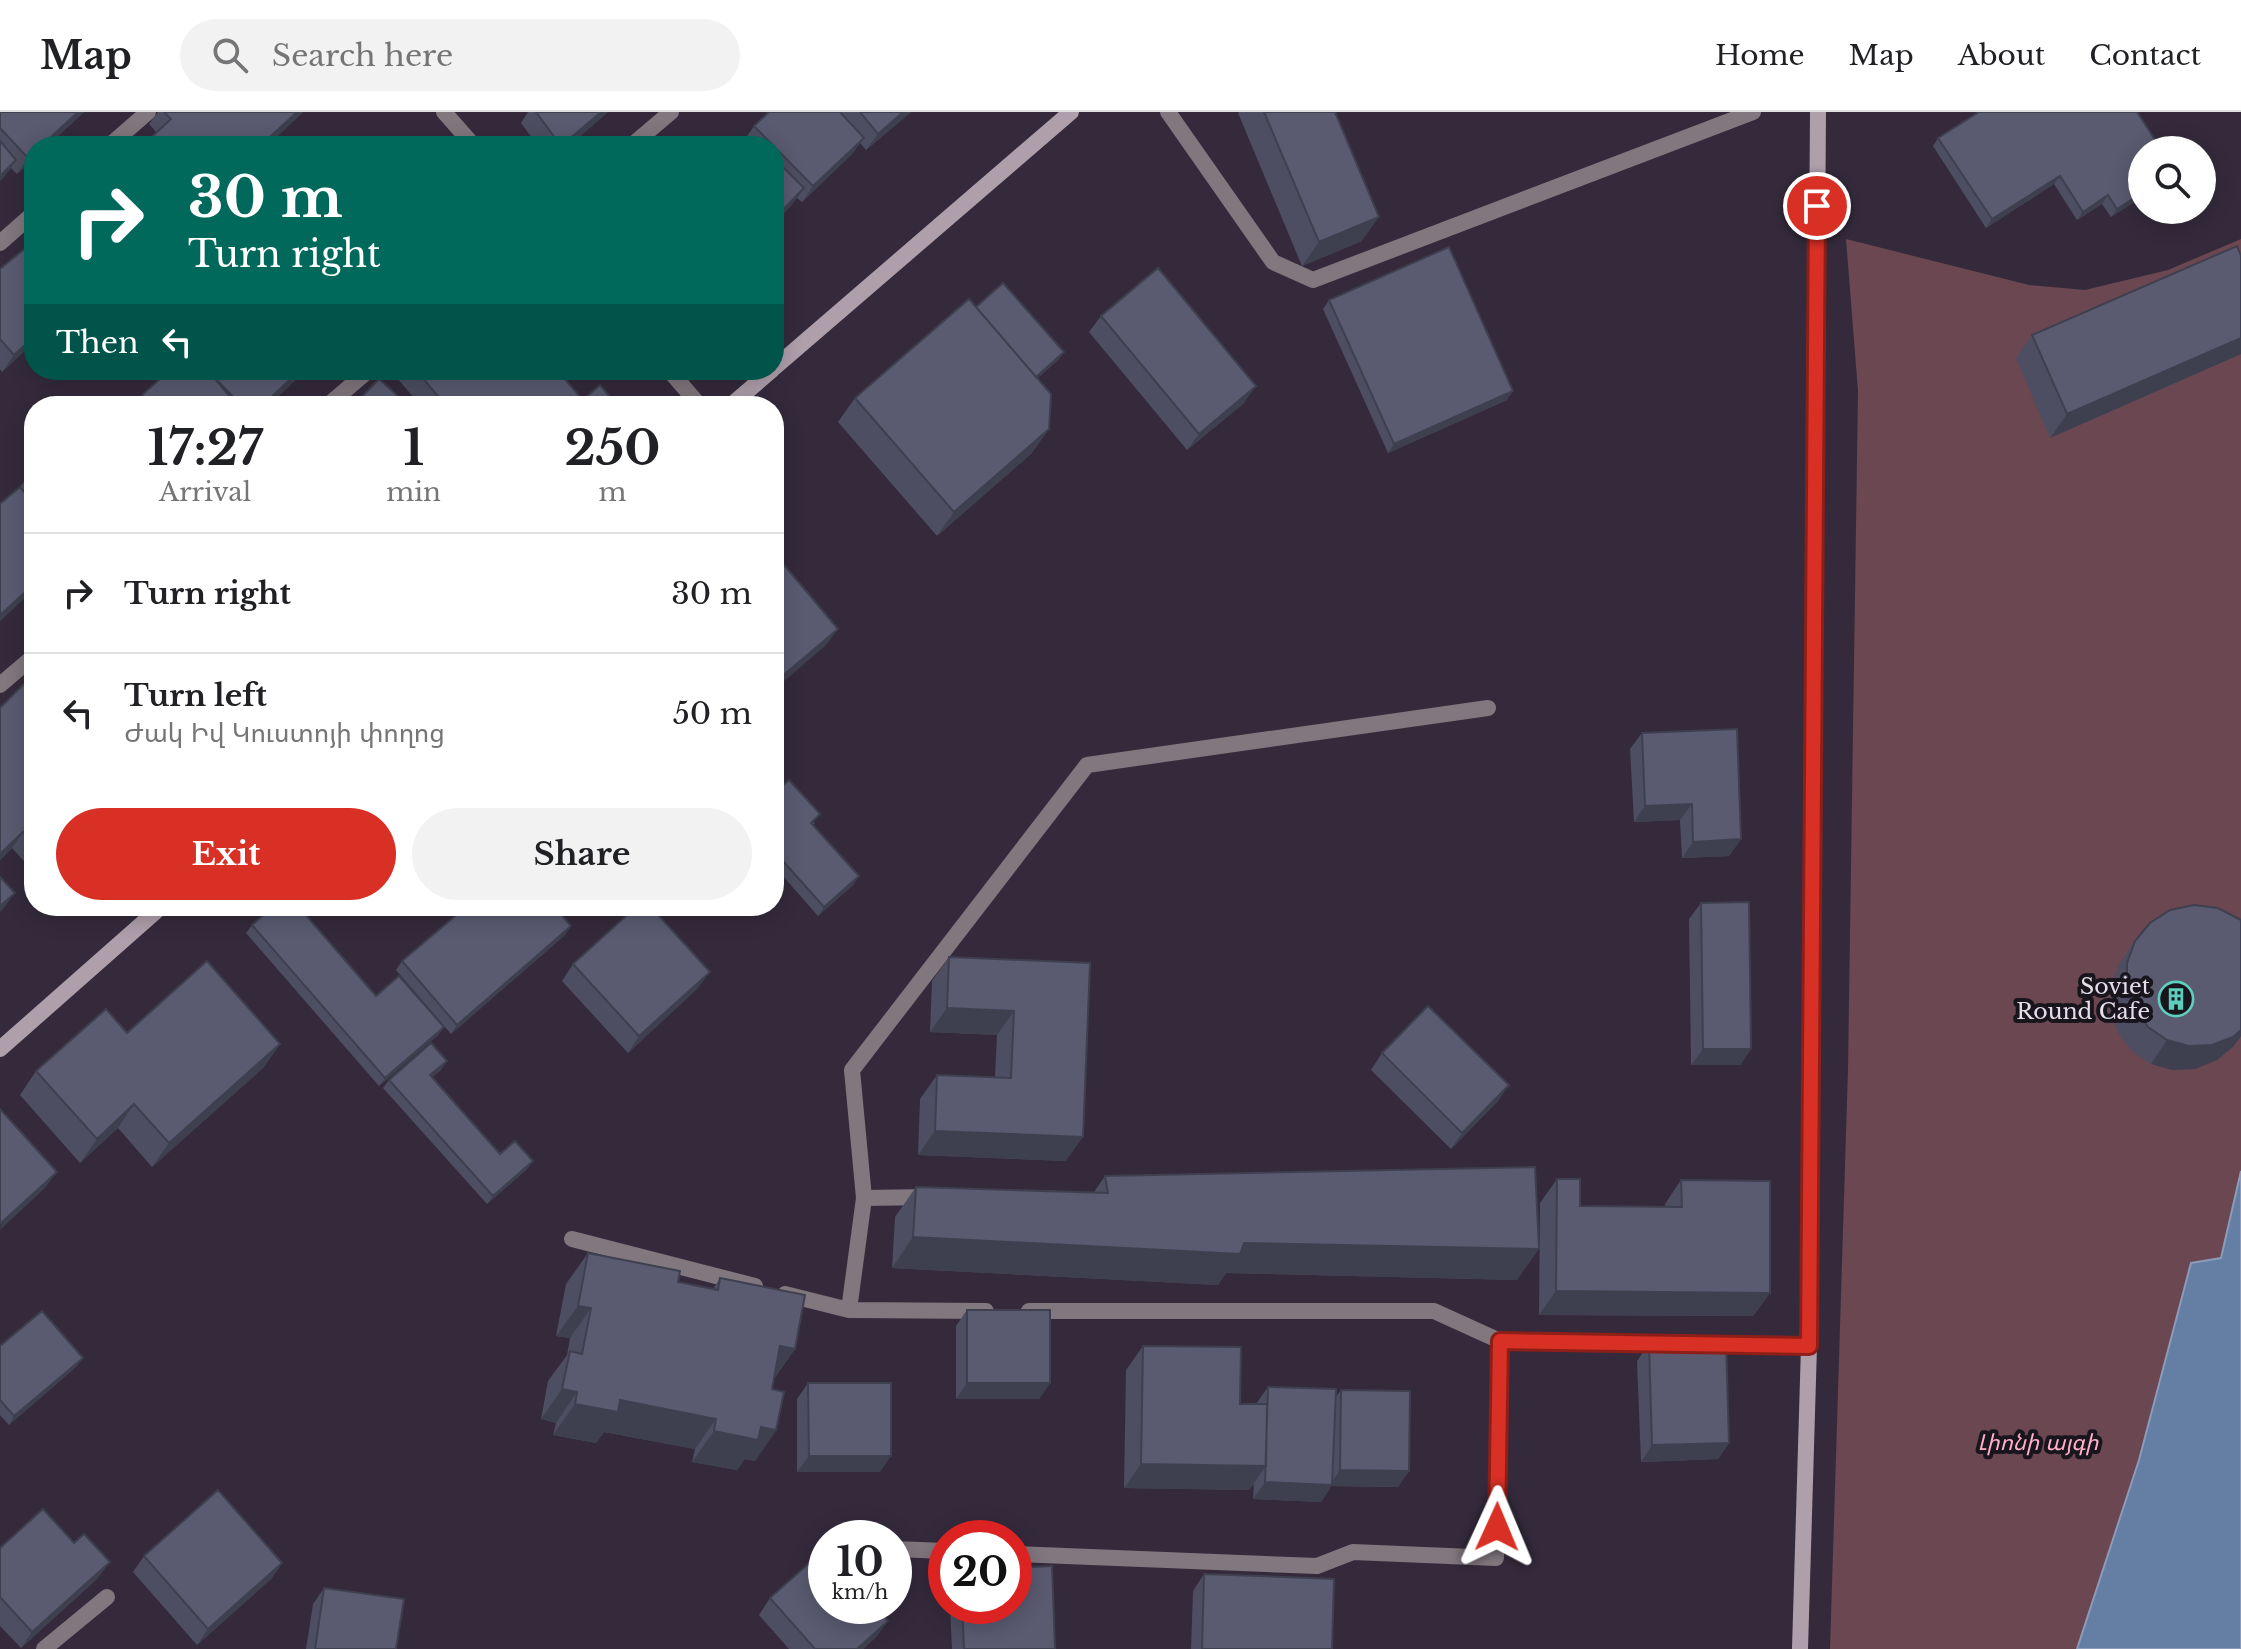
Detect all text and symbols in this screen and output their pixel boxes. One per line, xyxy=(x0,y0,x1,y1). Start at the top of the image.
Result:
search box xyxy=(180,19,740,91)
text: Map xyxy=(40,32,132,79)
icon: search xyxy=(208,33,252,77)
text: Search here xyxy=(272,37,453,74)
text: Home xyxy=(1715,38,1805,73)
text: Map xyxy=(1849,38,1914,73)
text: About xyxy=(1958,38,2045,73)
text: Contact xyxy=(2089,38,2201,73)
map controls xyxy=(2128,136,2216,224)
button: search xyxy=(2128,136,2216,224)
text: 30 m xyxy=(188,163,343,232)
icon: right xyxy=(56,168,160,272)
pin xyxy=(1783,172,1851,240)
icon: arrive xyxy=(1795,184,1839,228)
text: Turn right xyxy=(188,232,381,277)
icon: left xyxy=(155,320,199,364)
text: Then xyxy=(56,324,139,361)
text: 17:27 xyxy=(147,418,263,478)
text: 1 xyxy=(403,418,424,478)
text: 250 xyxy=(564,418,661,478)
text: Arrival xyxy=(159,476,251,508)
text: min xyxy=(386,476,441,508)
text: m xyxy=(599,476,626,508)
icon: right xyxy=(56,571,100,615)
text: Turn right xyxy=(124,575,291,612)
text: 30 m xyxy=(671,575,752,612)
text: Turn left xyxy=(124,677,267,714)
icon: left xyxy=(56,691,100,735)
text: 50 m xyxy=(673,695,752,732)
text: Ժակ Իվ Կուստոյի փողոց xyxy=(124,717,445,749)
button: Exit xyxy=(56,808,396,900)
button: Share xyxy=(412,808,752,900)
place label: Soviet Round Cafe xyxy=(2016,973,2151,1025)
building icon: Soviet Round Cafe xyxy=(2157,980,2195,1018)
park label: Լիոնի այգի xyxy=(1978,1429,2099,1456)
position arrow xyxy=(1455,1485,1539,1569)
speed limit sign: 20 xyxy=(928,1520,1032,1624)
text: 10 xyxy=(836,1537,884,1587)
text: km/h xyxy=(832,1580,888,1604)

